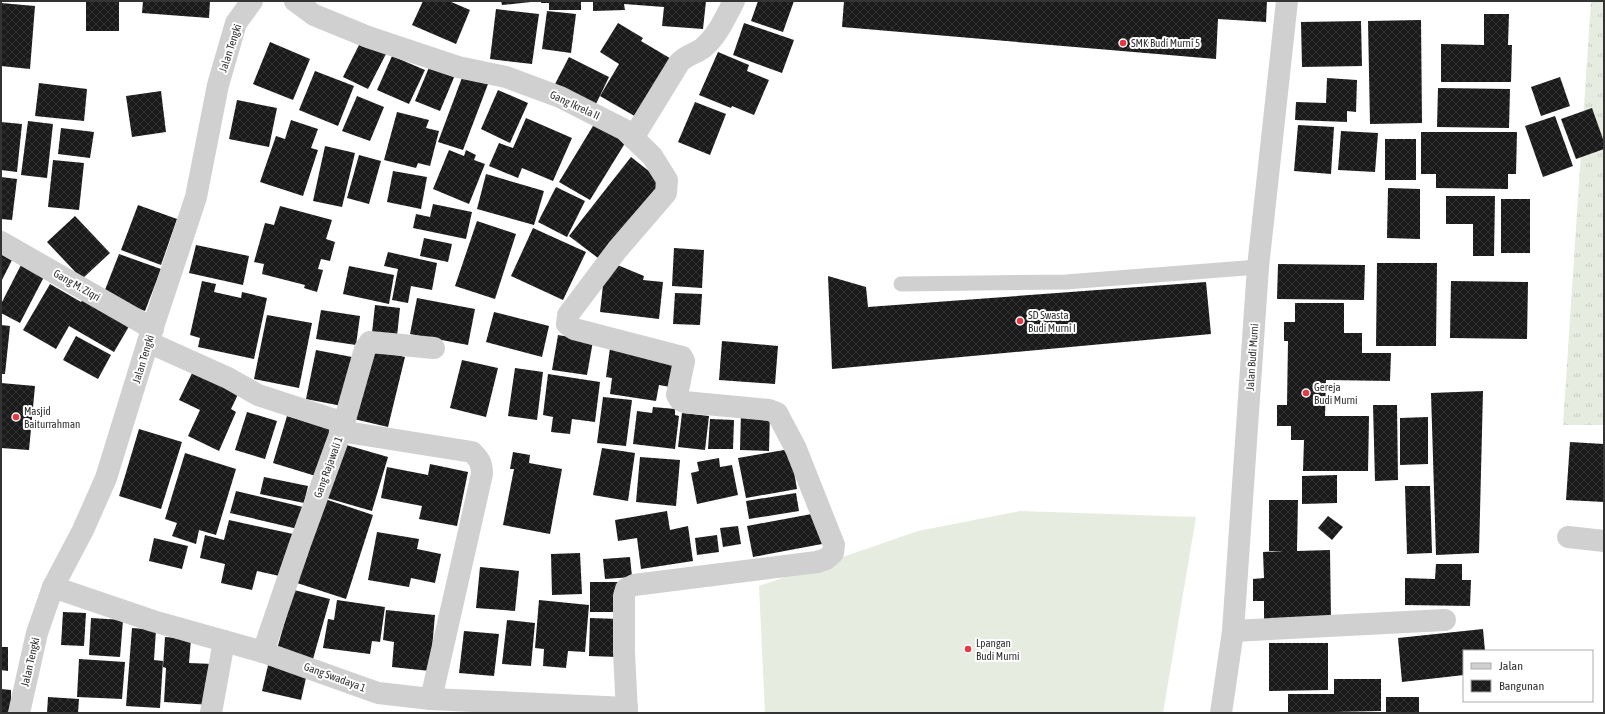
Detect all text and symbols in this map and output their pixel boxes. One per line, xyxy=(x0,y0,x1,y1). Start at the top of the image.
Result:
street label: Jalan Tengki xyxy=(217,22,243,74)
place label: SMK Budi Murni 5 xyxy=(1131,37,1200,49)
marker: SMK Budi Murni 5 xyxy=(1118,38,1128,48)
street label: Gang Ikrela II xyxy=(548,88,602,122)
street label: Gang M. Ziqri xyxy=(52,267,102,303)
place label: SD Swasta Budi Murni I xyxy=(1028,309,1076,334)
marker: SD Swasta Budi Murni I xyxy=(1015,316,1025,326)
street label: Jalan Budi Murni xyxy=(1244,323,1260,391)
street label: Jalan Tengki xyxy=(130,333,156,385)
place label: Gereja Budi Murni xyxy=(1314,381,1358,406)
marker: Gereja Budi Murni xyxy=(1301,388,1311,398)
place label: Masjid Baiturrahman xyxy=(24,405,80,430)
marker: Masjid Baiturrahman xyxy=(11,412,21,422)
street label: Gang Rajawali 1 xyxy=(311,435,345,499)
street label: Jalan Tengki xyxy=(19,636,41,688)
place label: Lpangan Budi Murni xyxy=(976,637,1020,662)
marker: Lpangan Budi Murni xyxy=(963,644,973,654)
legend xyxy=(1463,650,1593,702)
text: Jalan xyxy=(1499,659,1523,673)
street label: Gang Swadaya 1 xyxy=(302,660,368,694)
text: Bangunan xyxy=(1499,679,1544,693)

